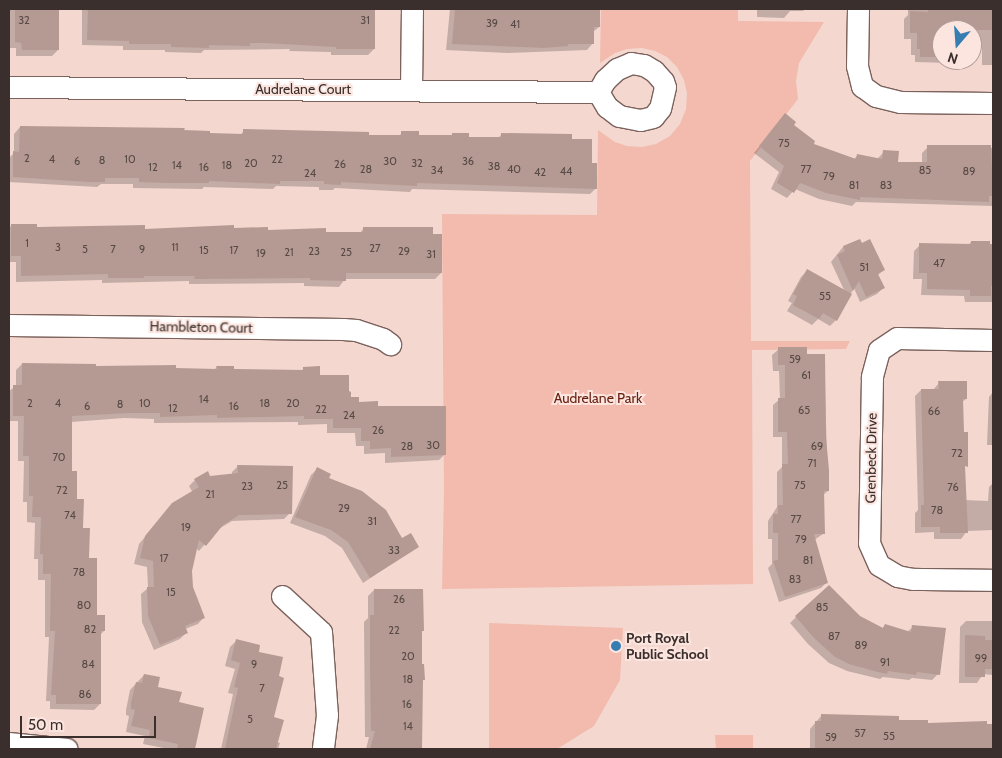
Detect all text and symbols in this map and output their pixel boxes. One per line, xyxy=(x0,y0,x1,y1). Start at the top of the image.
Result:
house number: 32 xyxy=(18,13,30,27)
house number: 31 xyxy=(360,13,370,27)
house number: 39 xyxy=(486,16,498,30)
house number: 41 xyxy=(510,17,520,31)
north arrow xyxy=(932,20,982,70)
text: N xyxy=(945,48,960,68)
street label: Audrelane Court xyxy=(255,81,351,97)
house number: 75 xyxy=(778,136,790,150)
house number: 2 xyxy=(24,151,30,165)
house number: 4 xyxy=(49,152,55,166)
house number: 10 xyxy=(124,152,136,166)
house number: 22 xyxy=(271,152,283,166)
house number: 8 xyxy=(99,153,105,167)
house number: 6 xyxy=(74,154,80,168)
house number: 30 xyxy=(383,154,397,168)
house number: 36 xyxy=(462,154,474,168)
house number: 20 xyxy=(244,156,258,170)
house number: 32 xyxy=(411,156,423,170)
house number: 26 xyxy=(334,157,346,171)
house number: 14 xyxy=(172,158,182,172)
house number: 18 xyxy=(222,158,232,172)
house number: 38 xyxy=(488,159,500,173)
house number: 12 xyxy=(148,160,158,174)
house number: 16 xyxy=(199,160,209,174)
house number: 28 xyxy=(360,162,372,176)
house number: 40 xyxy=(507,162,521,176)
house number: 77 xyxy=(800,162,812,176)
house number: 34 xyxy=(431,163,443,177)
house number: 85 xyxy=(919,163,931,177)
house number: 44 xyxy=(560,164,572,178)
house number: 89 xyxy=(963,164,975,178)
house number: 42 xyxy=(534,165,546,179)
house number: 24 xyxy=(304,166,316,180)
house number: 79 xyxy=(823,169,835,183)
house number: 81 xyxy=(849,178,859,192)
house number: 83 xyxy=(880,178,892,192)
house number: 1 xyxy=(25,236,29,250)
house number: 3 xyxy=(55,240,61,254)
house number: 11 xyxy=(171,240,179,254)
house number: 27 xyxy=(369,241,381,255)
house number: 5 xyxy=(82,242,88,256)
house number: 7 xyxy=(110,242,116,256)
house number: 9 xyxy=(139,242,145,256)
house number: 15 xyxy=(199,243,209,257)
house number: 17 xyxy=(229,243,239,257)
house number: 23 xyxy=(308,244,320,258)
house number: 29 xyxy=(398,244,410,258)
house number: 21 xyxy=(284,245,294,259)
house number: 25 xyxy=(340,245,352,259)
house number: 19 xyxy=(256,246,266,260)
house number: 31 xyxy=(426,247,436,261)
house number: 47 xyxy=(933,256,945,270)
house number: 51 xyxy=(859,260,869,274)
house number: 55 xyxy=(819,289,831,303)
street label: Hambleton Court xyxy=(149,318,253,336)
house number: 59 xyxy=(789,352,801,366)
house number: 61 xyxy=(801,368,811,382)
park label: Audrelane Park xyxy=(554,390,642,406)
house number: 14 xyxy=(199,392,209,406)
house number: 2 xyxy=(27,396,33,410)
house number: 4 xyxy=(55,396,61,410)
house number: 10 xyxy=(139,396,151,410)
house number: 18 xyxy=(260,396,270,410)
house number: 20 xyxy=(286,396,300,410)
house number: 8 xyxy=(117,397,123,411)
house number: 6 xyxy=(84,399,90,413)
house number: 16 xyxy=(229,399,239,413)
house number: 12 xyxy=(168,401,178,415)
house number: 22 xyxy=(315,402,327,416)
house number: 65 xyxy=(798,403,810,417)
house number: 66 xyxy=(928,404,940,418)
house number: 24 xyxy=(343,408,355,422)
street label: Grenbeck Drive xyxy=(862,413,880,503)
house number: 26 xyxy=(372,423,384,437)
house number: 30 xyxy=(426,438,440,452)
house number: 28 xyxy=(401,439,413,453)
house number: 69 xyxy=(811,439,823,453)
house number: 72 xyxy=(951,446,963,460)
house number: 70 xyxy=(52,450,66,464)
house number: 71 xyxy=(807,456,817,470)
house number: 25 xyxy=(276,478,288,492)
house number: 75 xyxy=(794,478,806,492)
house number: 23 xyxy=(241,479,253,493)
house number: 76 xyxy=(947,480,959,494)
house number: 72 xyxy=(56,483,68,497)
house number: 21 xyxy=(205,487,215,501)
house number: 29 xyxy=(338,501,350,515)
house number: 78 xyxy=(931,503,943,517)
house number: 74 xyxy=(64,508,76,522)
house number: 77 xyxy=(790,512,802,526)
house number: 31 xyxy=(367,514,377,528)
house number: 19 xyxy=(181,520,191,534)
house number: 79 xyxy=(795,532,807,546)
house number: 33 xyxy=(388,543,400,557)
house number: 17 xyxy=(159,551,169,565)
house number: 81 xyxy=(803,553,813,567)
house number: 78 xyxy=(73,565,85,579)
house number: 83 xyxy=(789,572,801,586)
house number: 15 xyxy=(166,585,176,599)
house number: 26 xyxy=(393,592,405,606)
house number: 80 xyxy=(77,598,91,612)
house number: 85 xyxy=(816,600,828,614)
house number: 82 xyxy=(84,622,96,636)
house number: 22 xyxy=(388,623,400,637)
house number: 87 xyxy=(828,629,840,643)
place label: Port Royal Public School xyxy=(626,630,708,662)
house number: 89 xyxy=(855,638,867,652)
marker: Port Royal Public School xyxy=(610,640,622,652)
house number: 20 xyxy=(401,649,415,663)
house number: 99 xyxy=(975,651,987,665)
house number: 91 xyxy=(880,655,890,669)
house number: 84 xyxy=(81,657,95,671)
house number: 9 xyxy=(251,657,257,671)
house number: 18 xyxy=(403,672,413,686)
house number: 7 xyxy=(259,681,265,695)
house number: 86 xyxy=(79,687,91,701)
house number: 16 xyxy=(402,697,412,711)
scale bar xyxy=(22,706,159,738)
house number: 5 xyxy=(247,712,253,726)
text: 50 m xyxy=(28,716,63,734)
house number: 14 xyxy=(403,719,413,733)
house number: 57 xyxy=(854,726,866,740)
house number: 55 xyxy=(883,729,895,743)
house number: 59 xyxy=(825,730,837,744)

